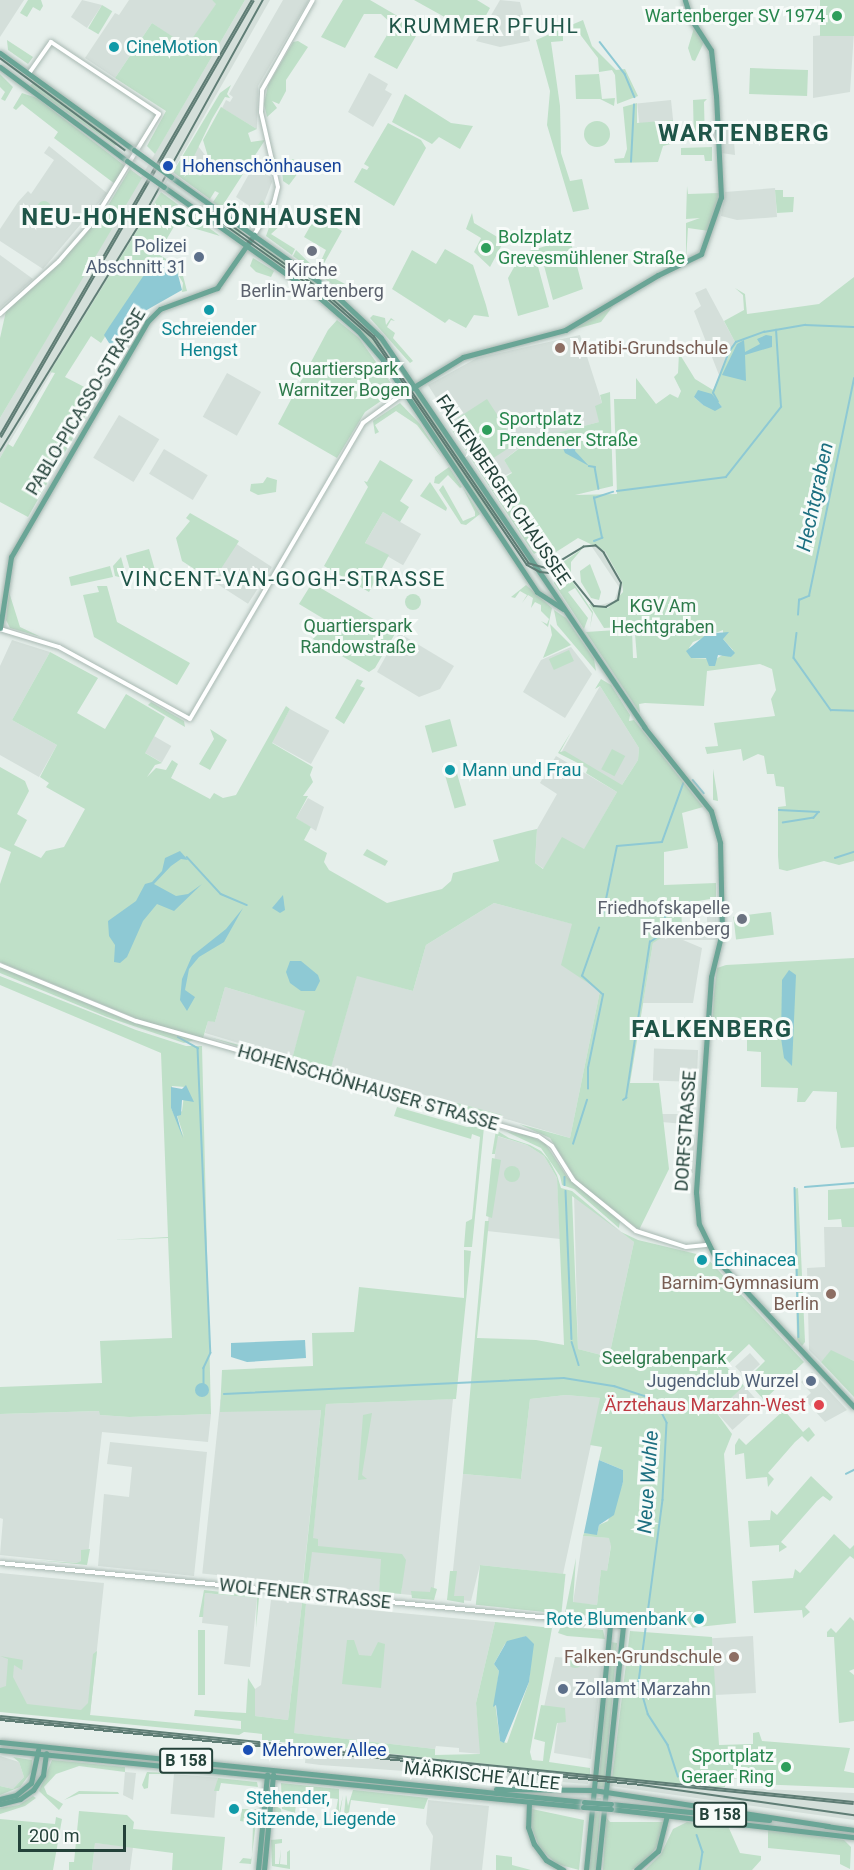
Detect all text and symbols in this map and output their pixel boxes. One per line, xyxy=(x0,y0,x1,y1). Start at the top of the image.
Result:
place label: Wartenberger SV 1974 xyxy=(645,5,825,27)
marker: Wartenberger SV 1974 xyxy=(830,9,844,23)
district label: KRUMMER PFUHL xyxy=(389,13,579,39)
place label: CineMotion xyxy=(126,36,218,58)
marker: CineMotion xyxy=(107,40,121,54)
district label: WARTENBERG xyxy=(658,120,830,148)
place label: Hohenschönhausen xyxy=(182,155,342,177)
marker: Hohenschönhausen xyxy=(159,157,177,175)
district label: NEU-HOHENSCHÖNHAUSEN xyxy=(21,204,363,232)
place label: Bolzplatz Grevesmühlener Straße xyxy=(498,227,685,270)
place label: Polizei Abschnitt 31 xyxy=(86,236,187,278)
marker: Bolzplatz Grevesmühlener Straße xyxy=(479,241,493,255)
marker: Kirche Berlin-Wartenberg xyxy=(305,244,319,258)
marker: Polizei Abschnitt 31 xyxy=(192,250,206,264)
place label: Kirche Berlin-Wartenberg xyxy=(240,260,384,302)
marker: Schreiender Hengst xyxy=(202,303,216,317)
street label: PABLO-PICASSO-STRASSE xyxy=(22,305,150,499)
place label: Schreiender Hengst xyxy=(161,319,257,362)
place label: Matibi-Grundschule xyxy=(572,337,728,359)
marker: Matibi-Grundschule xyxy=(553,341,567,355)
park label: Quartierspark Warnitzer Bogen xyxy=(278,359,410,401)
street label: FALKENBERGER CHAUSSEE xyxy=(431,391,575,589)
place label: Sportplatz Prendener Straße xyxy=(499,409,638,452)
marker: Sportplatz Prendener Straße xyxy=(480,423,494,437)
water label: Hechtgraben xyxy=(792,440,838,554)
district label: VINCENT-VAN-GOGH-STRASSE xyxy=(120,566,446,592)
park label: KGV Am Hechtgraben xyxy=(612,596,714,638)
park label: Quartierspark Randowstraße xyxy=(300,616,416,658)
place label: Mann und Frau xyxy=(462,759,582,781)
marker: Mann und Frau xyxy=(443,763,457,777)
place label: Friedhofskapelle Falkenberg xyxy=(598,898,730,940)
marker: Friedhofskapelle Falkenberg xyxy=(735,912,749,926)
district label: FALKENBERG xyxy=(631,1016,793,1044)
street label: HOHENSCHÖNHAUSER STRASSE xyxy=(235,1040,501,1136)
street label: DORFSTRASSE xyxy=(671,1070,701,1192)
place label: Echinacea xyxy=(714,1249,796,1271)
marker: Echinacea xyxy=(695,1253,709,1267)
place label: Barnim-Gymnasium Berlin xyxy=(661,1273,819,1316)
marker: Barnim-Gymnasium Berlin xyxy=(824,1287,838,1301)
park label: Seelgrabenpark xyxy=(602,1347,726,1369)
place label: Jugendclub Wurzel xyxy=(647,1370,799,1392)
marker: Jugendclub Wurzel xyxy=(804,1374,818,1388)
place label: Ärztehaus Marzahn-West xyxy=(605,1394,806,1416)
marker: Ärztehaus Marzahn-West xyxy=(810,1396,828,1414)
water label: Neue Wuhle xyxy=(632,1430,664,1534)
street label: WOLFENER STRASSE xyxy=(218,1574,392,1614)
place label: Rote Blumenbank xyxy=(546,1608,687,1630)
marker: Rote Blumenbank xyxy=(692,1612,706,1626)
place label: Falken-Grundschule xyxy=(564,1646,722,1668)
marker: Falken-Grundschule xyxy=(727,1650,741,1664)
place label: Zollamt Marzahn xyxy=(575,1678,711,1700)
marker: Zollamt Marzahn xyxy=(556,1682,570,1696)
place label: Mehrower Allee xyxy=(262,1739,387,1761)
marker: Mehrower Allee xyxy=(239,1741,257,1759)
place label: Sportplatz Geraer Ring xyxy=(681,1746,774,1788)
road number: B 158 xyxy=(159,1748,213,1774)
street label: MÄRKISCHE ALLEE xyxy=(403,1757,561,1795)
marker: Sportplatz Geraer Ring xyxy=(779,1760,793,1774)
place label: Stehender, Sitzende, Liegende xyxy=(246,1788,396,1830)
marker: Stehender, Sitzende, Liegende xyxy=(227,1802,241,1816)
road number: B 158 xyxy=(693,1802,747,1828)
scale bar xyxy=(21,1813,129,1851)
text: 200 m xyxy=(29,1825,80,1846)

